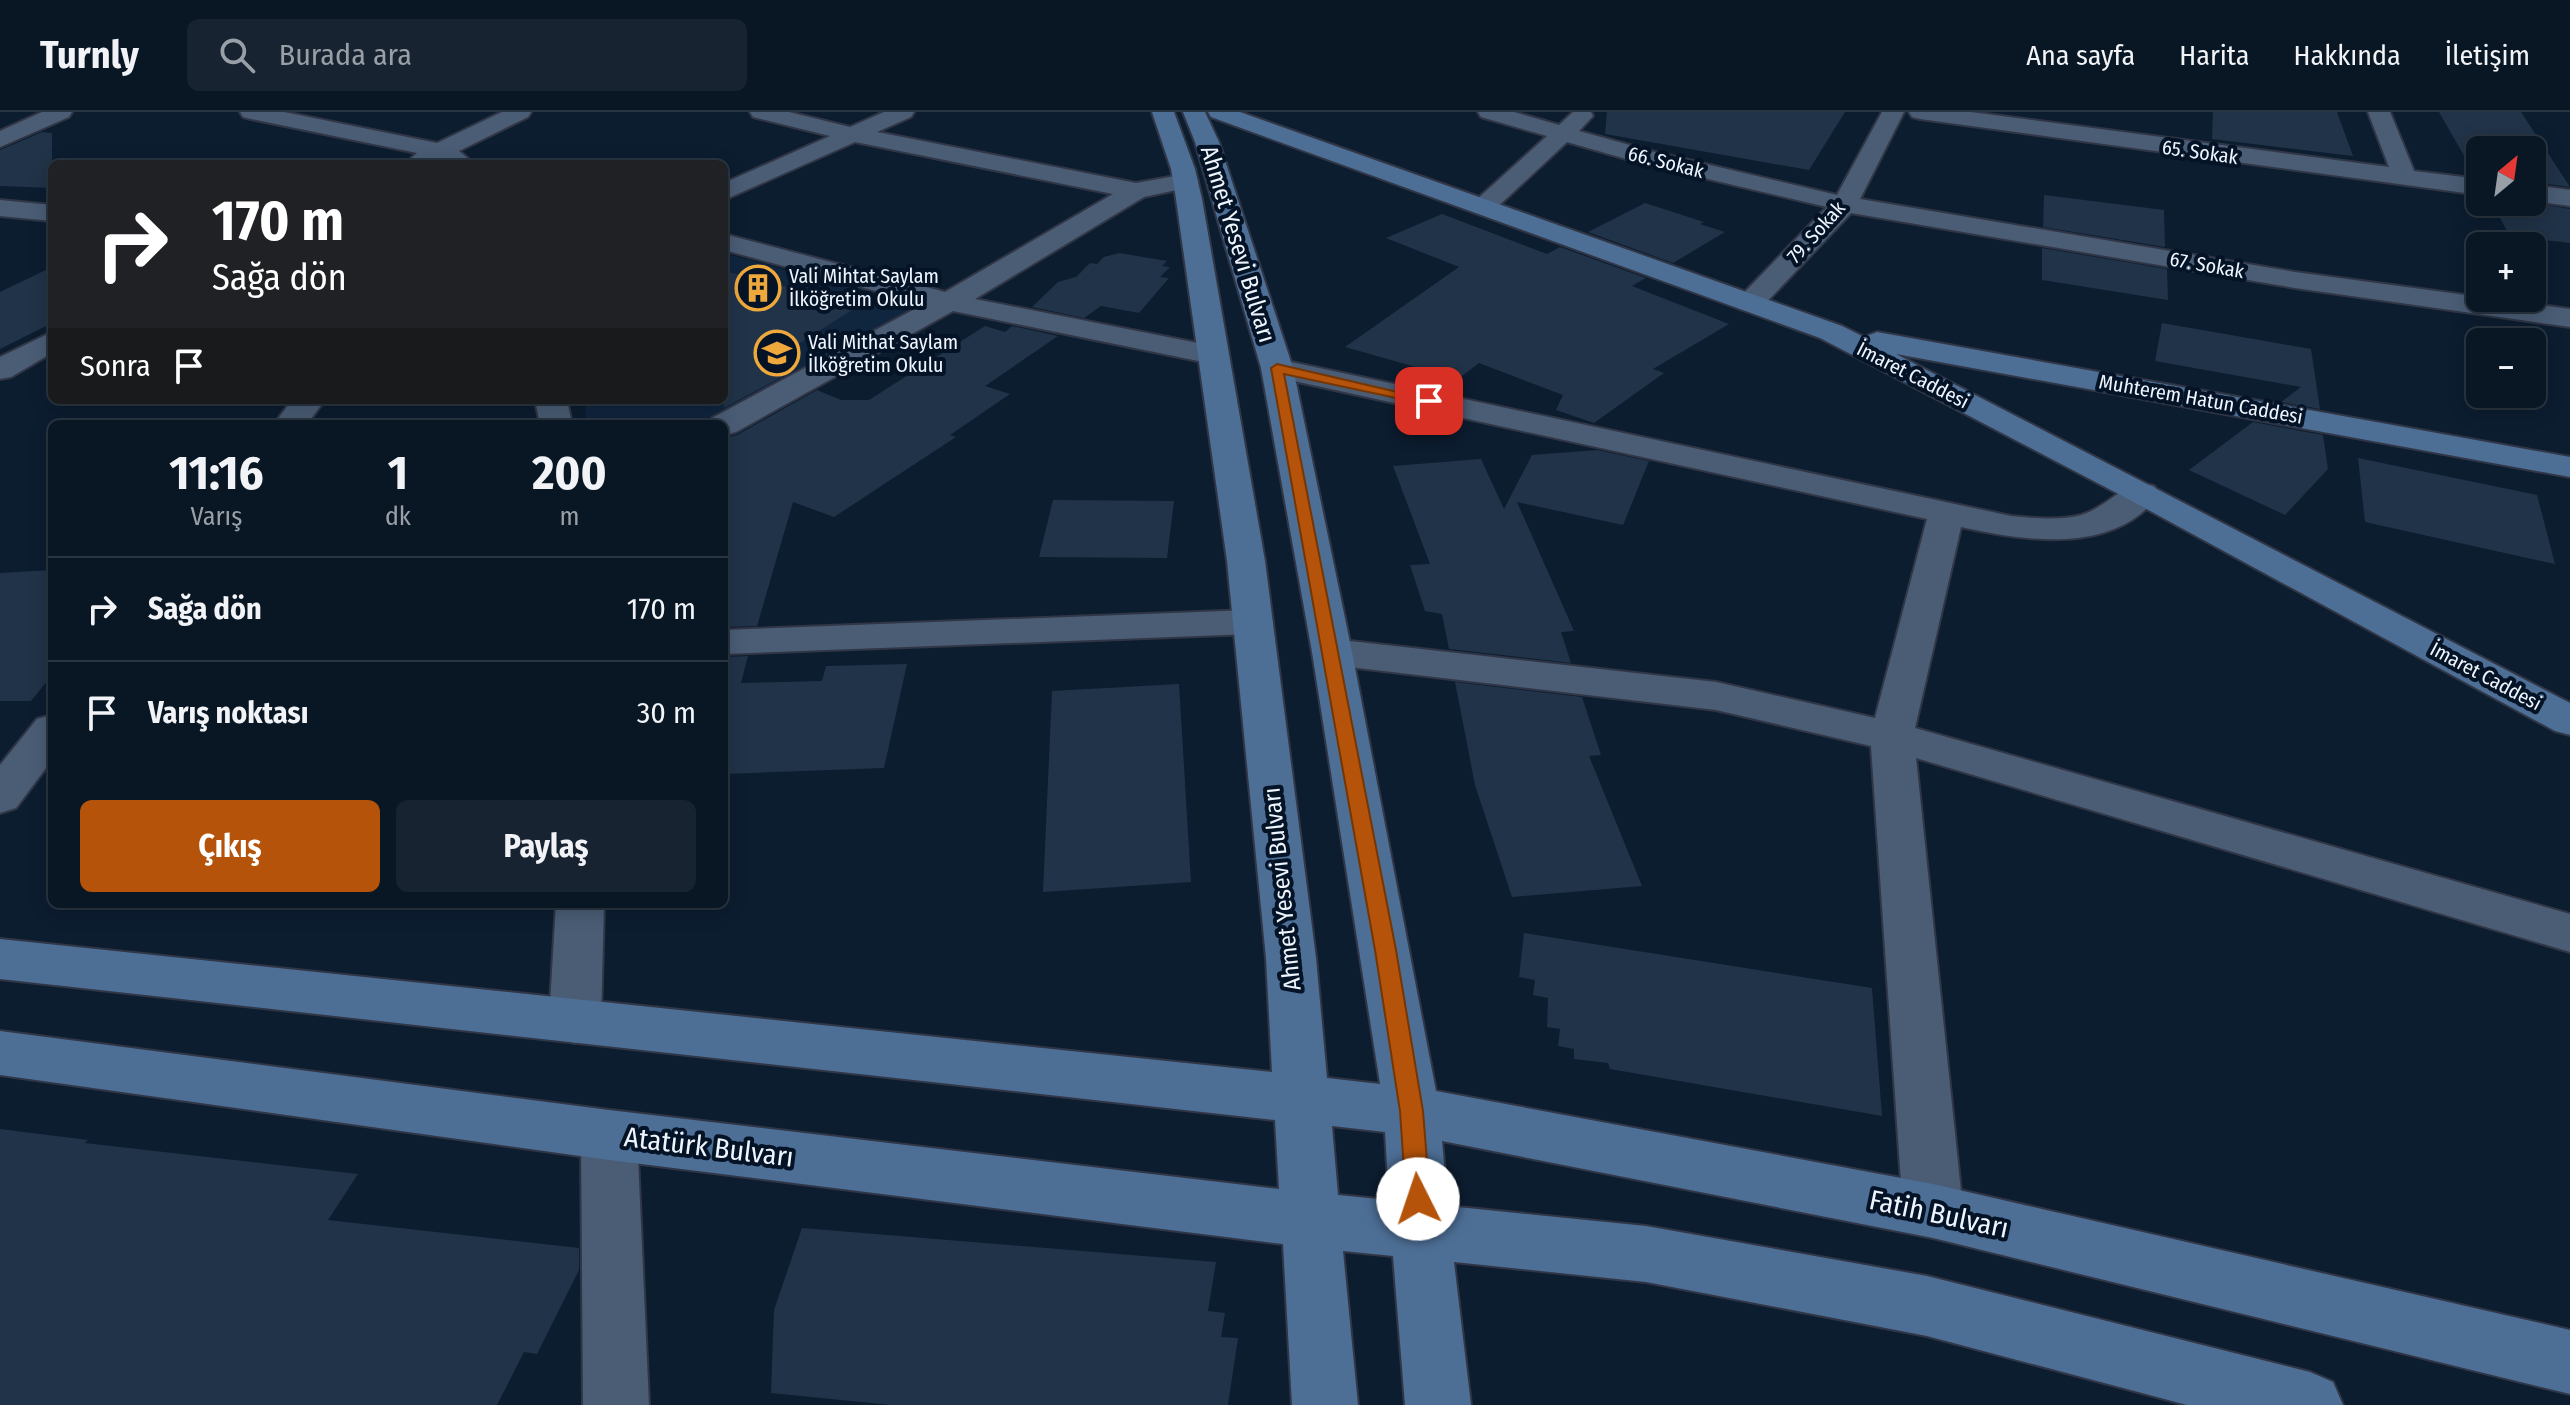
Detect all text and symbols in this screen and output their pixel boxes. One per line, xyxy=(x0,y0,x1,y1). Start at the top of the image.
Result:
search box xyxy=(187,19,747,91)
text: Turnly xyxy=(40,32,139,78)
icon: search xyxy=(215,33,259,77)
text: Burada ara xyxy=(279,37,412,73)
text: Ana sayfa xyxy=(2026,39,2135,72)
text: Harita xyxy=(2179,39,2249,72)
text: Hakkında xyxy=(2293,39,2401,72)
text: İletişim xyxy=(2445,39,2530,72)
street label: 65. Sokak xyxy=(2160,135,2240,169)
north arrow xyxy=(2466,136,2546,216)
map controls xyxy=(2466,136,2546,408)
street label: 66. Sokak xyxy=(1626,141,1707,183)
street label: Ahmet Yesevi Bulvarı xyxy=(1195,142,1281,346)
text: 170 m xyxy=(212,188,344,255)
icon: right xyxy=(80,192,184,296)
street label: 79. Sokak xyxy=(1782,196,1850,268)
button: + xyxy=(2466,232,2546,312)
street label: 67. Sokak xyxy=(2168,247,2247,283)
text: Sağa dön xyxy=(212,256,347,300)
building icon: Vali Mihtat Saylam İlköğretim Okulu xyxy=(734,264,782,312)
place label: Vali Mihtat Saylam İlköğretim Okulu xyxy=(789,264,939,311)
button: − xyxy=(2466,328,2546,408)
school or university icon: Vali Mithat Saylam İlköğretim Okulu xyxy=(753,329,801,377)
place label: Vali Mithat Saylam İlköğretim Okulu xyxy=(808,330,958,377)
street label: İmaret Caddesi xyxy=(1853,336,1973,414)
icon: arrive xyxy=(167,344,211,388)
text: Sonra xyxy=(80,348,151,384)
pin xyxy=(1395,367,1463,435)
street label: Muhterem Hatun Caddesi xyxy=(2097,369,2305,429)
icon: arrive xyxy=(1407,379,1451,423)
text: 11:16 xyxy=(169,444,264,502)
text: 1 xyxy=(388,444,408,502)
text: 200 xyxy=(532,444,607,502)
text: Varış xyxy=(191,501,242,532)
text: dk xyxy=(385,501,411,532)
text: m xyxy=(559,501,579,532)
icon: right xyxy=(80,587,124,631)
text: Sağa dön xyxy=(148,591,262,627)
text: 170 m xyxy=(627,591,696,627)
street label: İmaret Caddesi xyxy=(2426,637,2546,715)
icon: arrive xyxy=(80,691,124,735)
text: Varış noktası xyxy=(148,695,309,731)
text: 30 m xyxy=(637,695,696,731)
street label: Ahmet Yesevi Bulvarı xyxy=(1257,786,1307,992)
button: Çıkış xyxy=(80,800,380,892)
button: Paylaş xyxy=(396,800,696,892)
street label: Atatürk Bulvarı xyxy=(622,1120,796,1174)
position arrow xyxy=(1376,1157,1460,1241)
street label: Fatih Bulvarı xyxy=(1866,1183,2012,1245)

